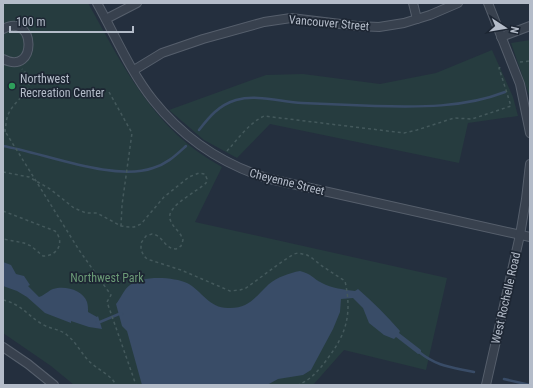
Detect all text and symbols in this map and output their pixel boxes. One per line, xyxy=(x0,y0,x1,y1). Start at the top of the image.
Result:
scale bar xyxy=(10,8,133,34)
north arrow xyxy=(485,8,525,48)
street label: Vancouver Street xyxy=(288,13,370,34)
text: 100 m xyxy=(16,15,46,29)
text: N xyxy=(507,25,521,35)
place label: Northwest Recreation Center xyxy=(20,72,105,100)
marker: Northwest Recreation Center xyxy=(7,81,17,91)
street label: Cheyenne Street xyxy=(248,166,326,198)
street label: West Rochelle Road xyxy=(489,251,523,345)
park label: Northwest Park xyxy=(70,271,144,285)

